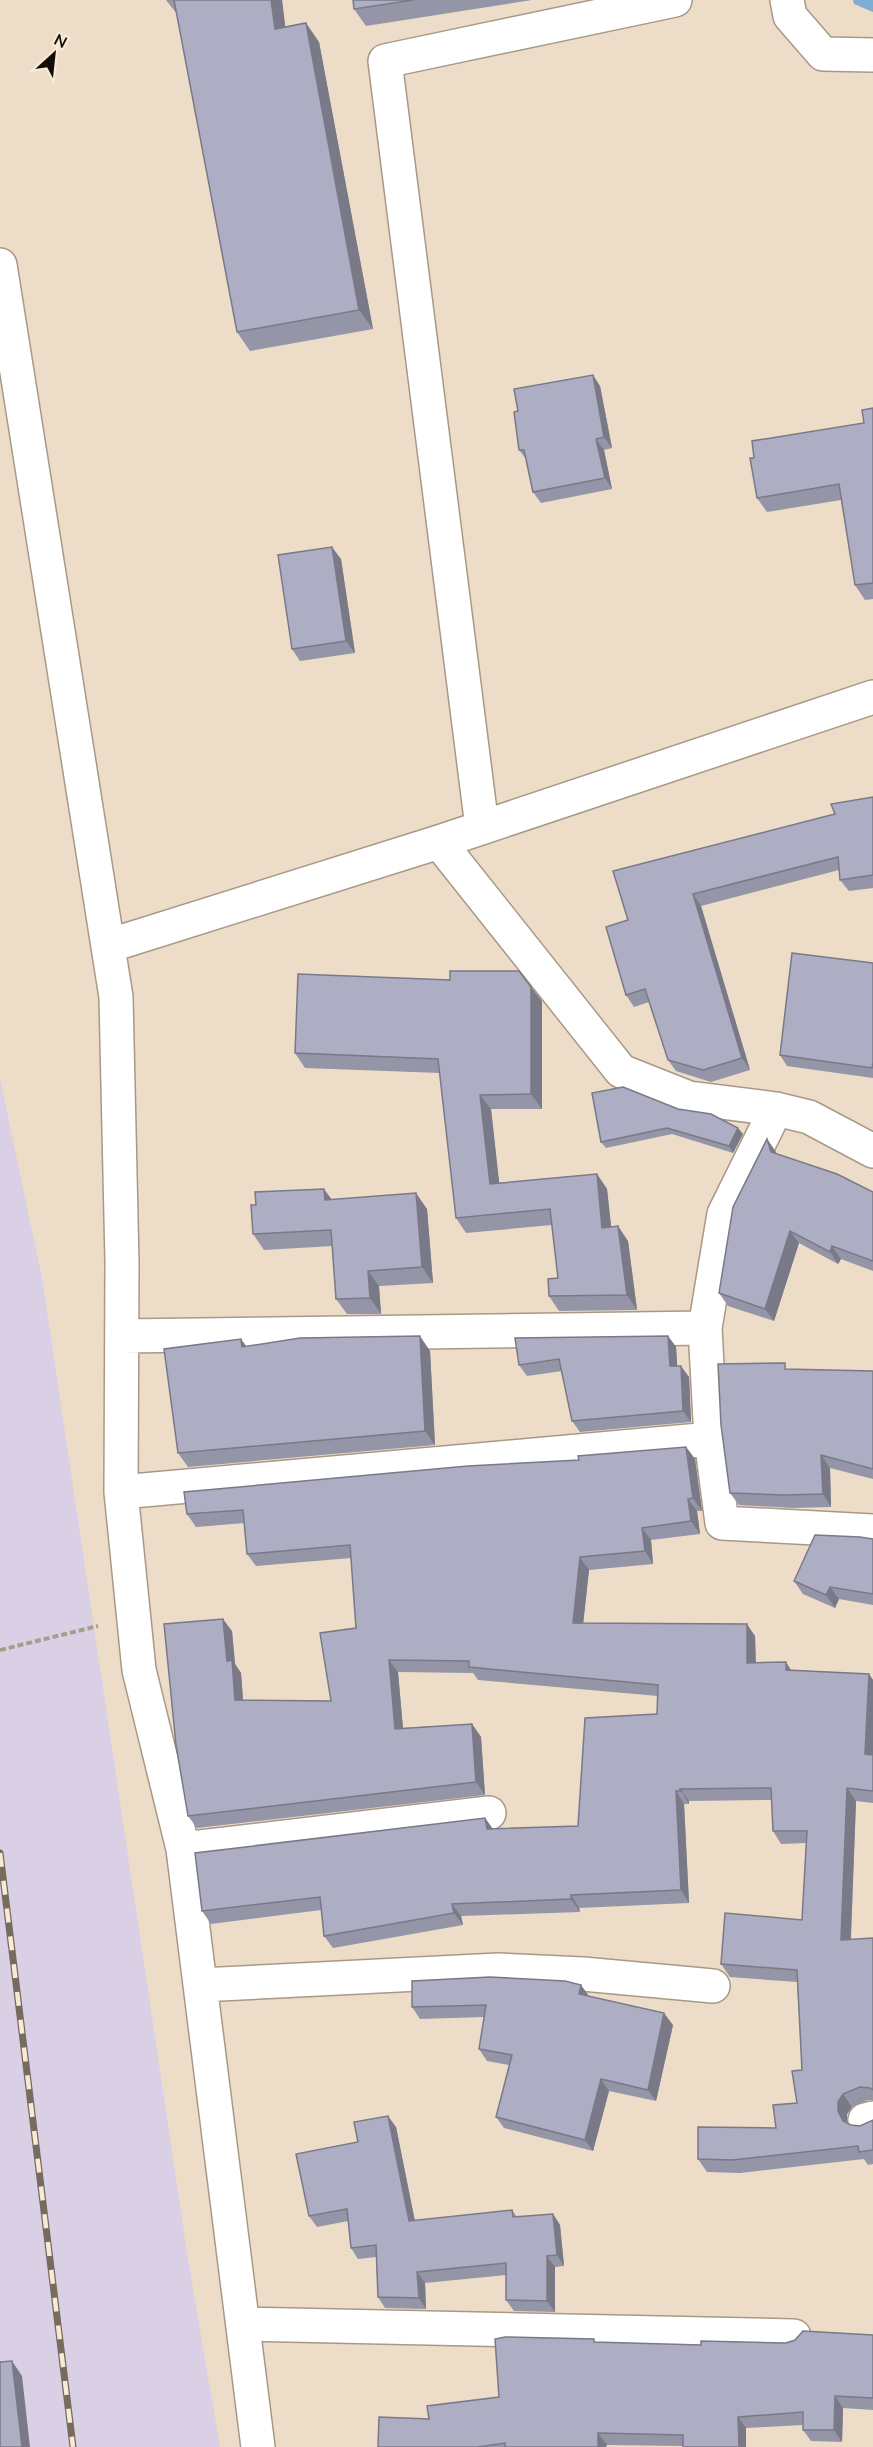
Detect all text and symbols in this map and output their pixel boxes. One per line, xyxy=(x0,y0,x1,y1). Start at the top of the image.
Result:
north arrow xyxy=(24,24,84,84)
text: N xyxy=(50,29,71,54)

